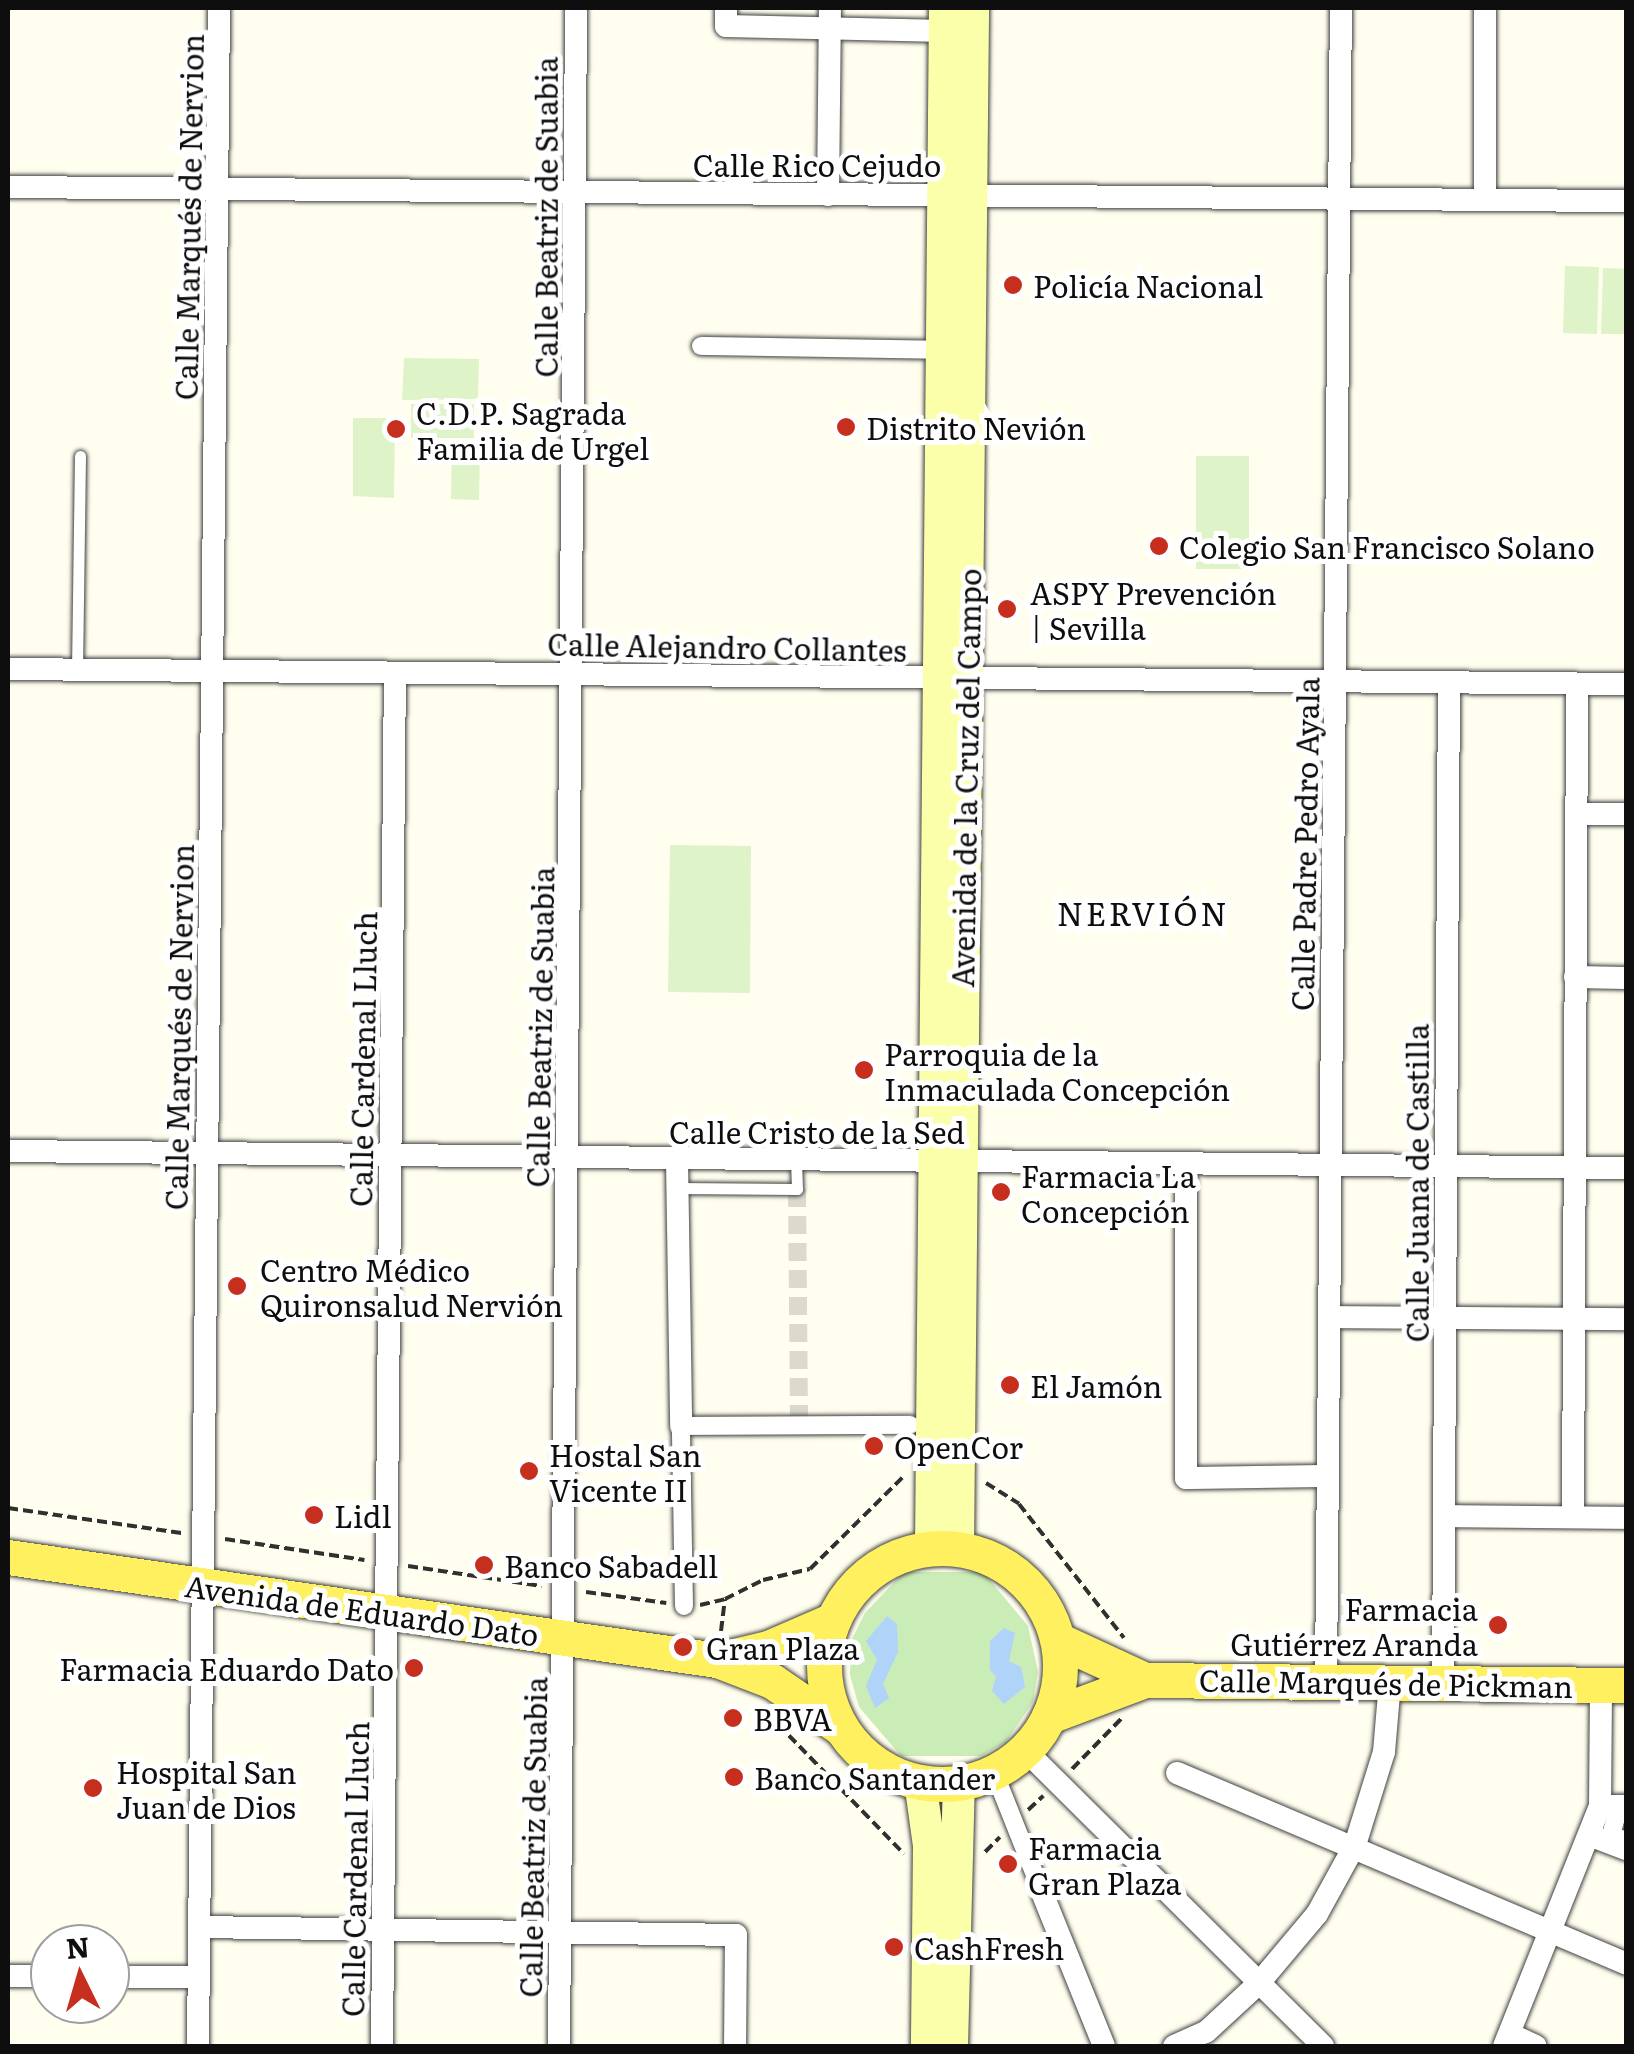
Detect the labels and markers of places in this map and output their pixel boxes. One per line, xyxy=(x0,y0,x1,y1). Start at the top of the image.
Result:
place label: Policía Nacional xyxy=(1033,267,1263,303)
marker: Policía Nacional xyxy=(1002,274,1024,296)
place label: C.D.P. Sagrada Familia de Urgel xyxy=(416,394,649,464)
place label: Distrito Nevión xyxy=(866,409,1086,445)
marker: Distrito Nevión xyxy=(835,416,857,438)
marker: C.D.P. Sagrada Familia de Urgel xyxy=(385,418,407,440)
place label: Colegio San Francisco Solano xyxy=(1179,528,1595,564)
marker: Colegio San Francisco Solano xyxy=(1148,535,1170,557)
place label: ASPY Prevención | Sevilla xyxy=(1030,574,1277,644)
marker: ASPY Prevención | Sevilla xyxy=(994,596,1020,622)
place label: Parroquia de la Inmaculada Concepción xyxy=(884,1035,1230,1106)
marker: Parroquia de la Inmaculada Concepción xyxy=(853,1059,875,1081)
place label: Farmacia La Concepción xyxy=(1021,1157,1196,1228)
marker: Farmacia La Concepción xyxy=(990,1181,1012,1203)
place label: Centro Médico Quironsalud Nervión xyxy=(260,1251,563,1322)
marker: Centro Médico Quironsalud Nervión xyxy=(224,1273,250,1299)
place label: El Jamón xyxy=(1030,1367,1162,1403)
marker: El Jamón xyxy=(999,1374,1021,1396)
place label: OpenCor xyxy=(894,1428,1023,1464)
marker: OpenCor xyxy=(863,1435,885,1457)
place label: Hostal San Vicente II xyxy=(549,1436,702,1506)
marker: Hostal San Vicente II xyxy=(518,1460,540,1482)
place label: Lidl xyxy=(334,1497,392,1533)
marker: Lidl xyxy=(303,1504,325,1526)
place label: Banco Sabadell xyxy=(504,1547,718,1583)
marker: Banco Sabadell xyxy=(473,1554,495,1576)
place label: Farmacia Gutiérrez Aranda xyxy=(1230,1590,1478,1660)
marker: Farmacia Gutiérrez Aranda xyxy=(1487,1614,1509,1636)
place label: Gran Plaza xyxy=(706,1629,859,1665)
marker: Gran Plaza xyxy=(670,1634,696,1660)
place label: Farmacia Eduardo Dato xyxy=(59,1650,394,1686)
marker: Farmacia Eduardo Dato xyxy=(403,1657,425,1679)
place label: BBVA xyxy=(753,1700,832,1736)
marker: BBVA xyxy=(722,1707,744,1729)
place label: Hospital San Juan de Dios xyxy=(116,1753,297,1824)
place label: Banco Santander xyxy=(754,1759,995,1795)
marker: Banco Santander xyxy=(723,1766,745,1788)
marker: Hospital San Juan de Dios xyxy=(80,1775,106,1801)
place label: Farmacia Gran Plaza xyxy=(1028,1829,1181,1900)
marker: Farmacia Gran Plaza xyxy=(997,1853,1019,1875)
place label: CashFresh xyxy=(914,1929,1064,1965)
marker: CashFresh xyxy=(883,1936,905,1958)

